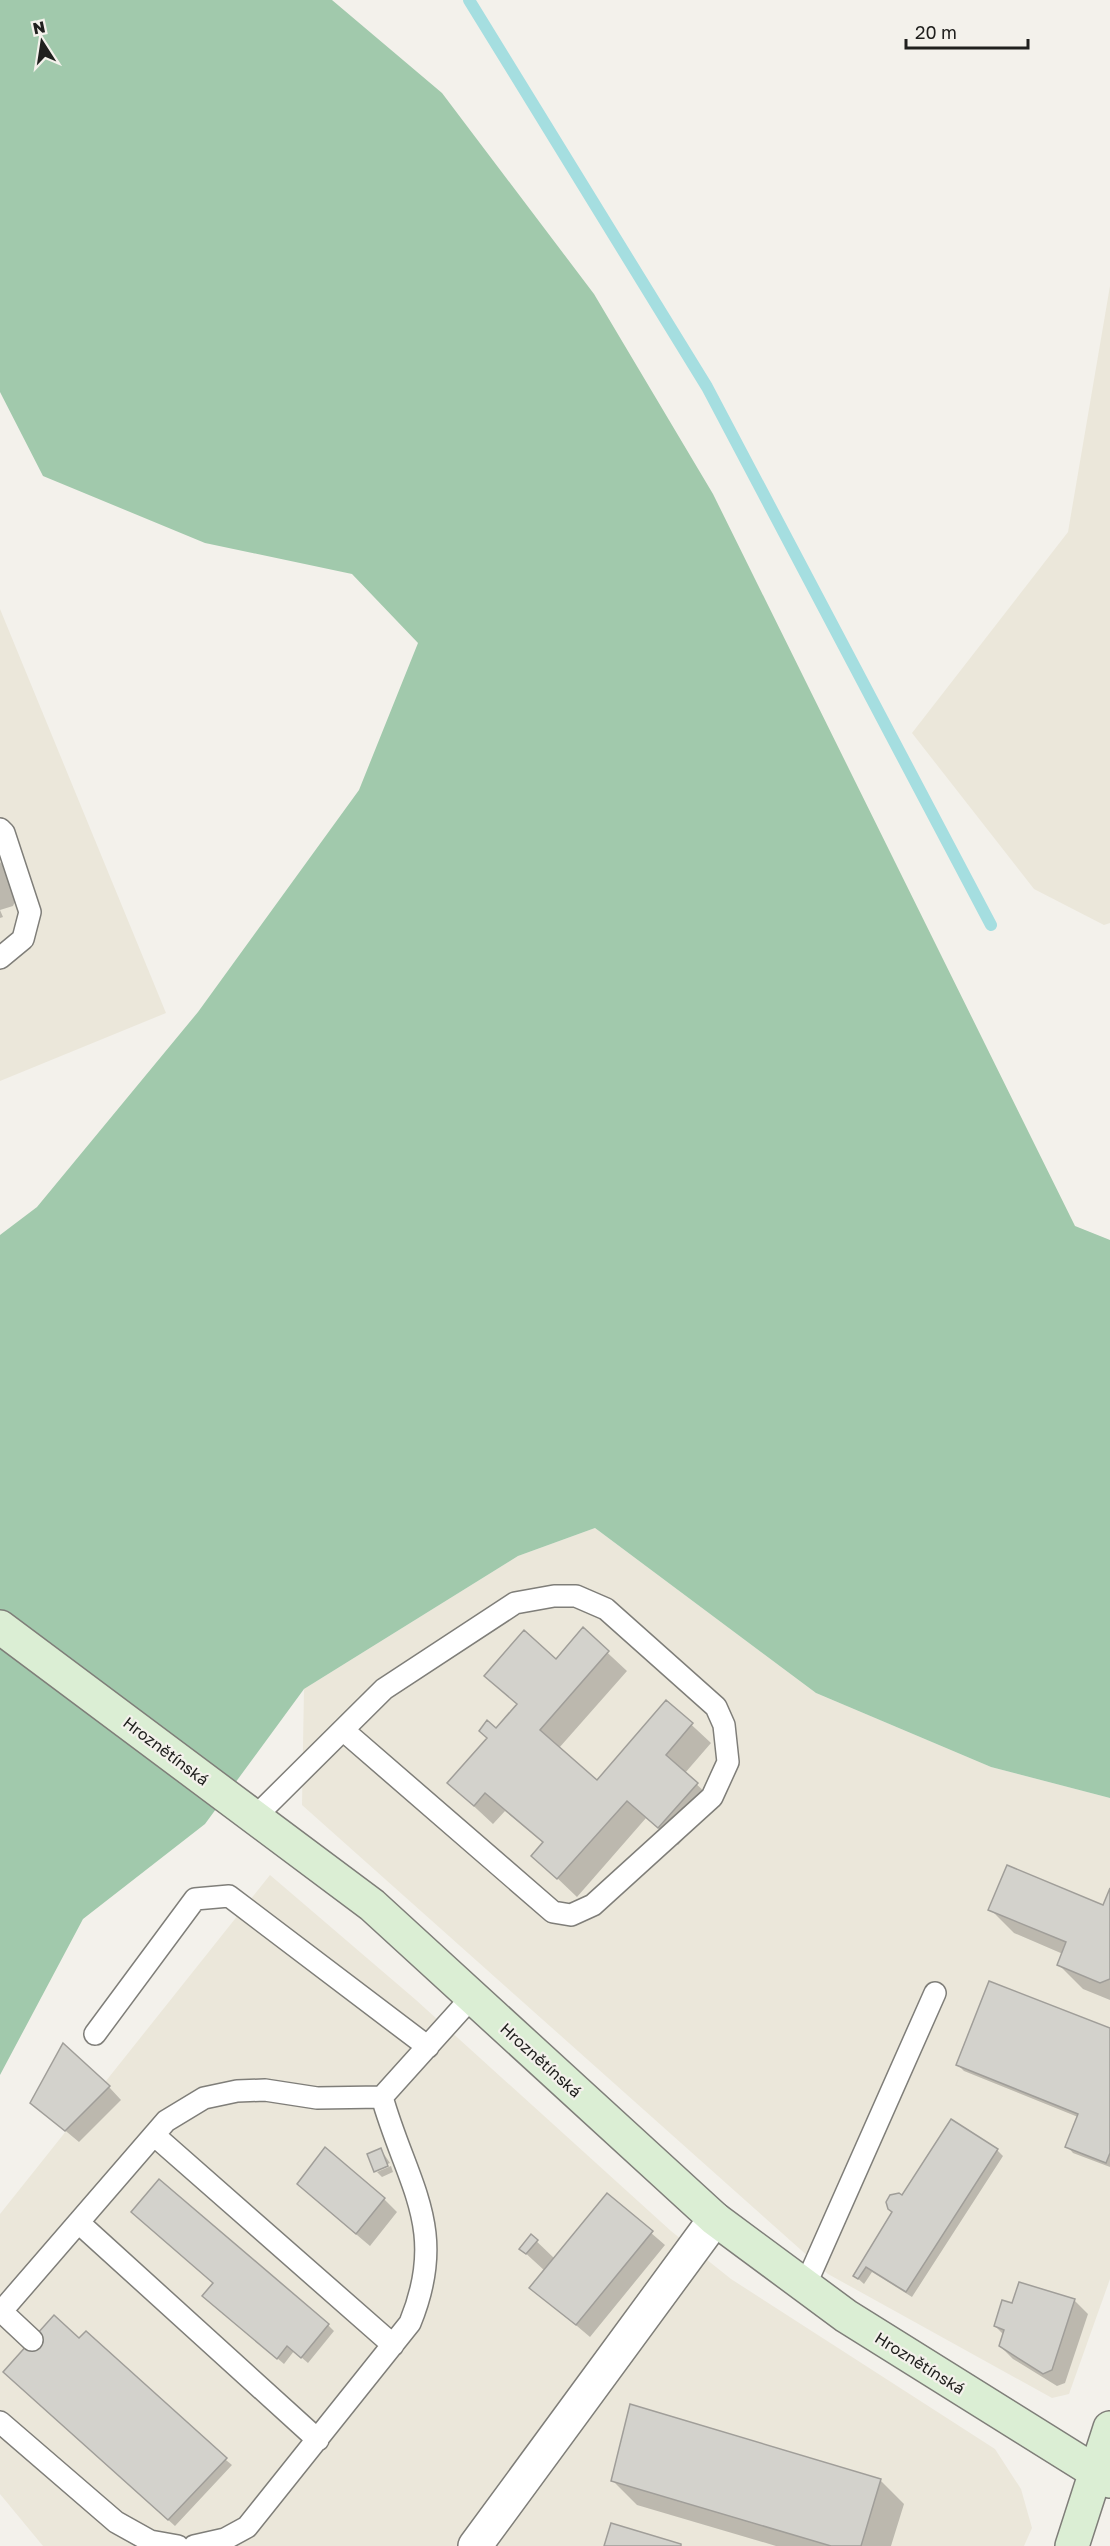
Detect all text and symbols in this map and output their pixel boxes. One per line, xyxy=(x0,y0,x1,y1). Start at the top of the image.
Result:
north arrow xyxy=(12,12,72,72)
scale bar xyxy=(906,12,1028,50)
text: N xyxy=(31,16,47,38)
text: 20 m xyxy=(915,21,957,43)
street label: Hroznětínská xyxy=(119,1712,213,1790)
street label: Hroznětínská xyxy=(496,2018,586,2102)
street label: Hroznětínská xyxy=(871,2327,969,2399)

